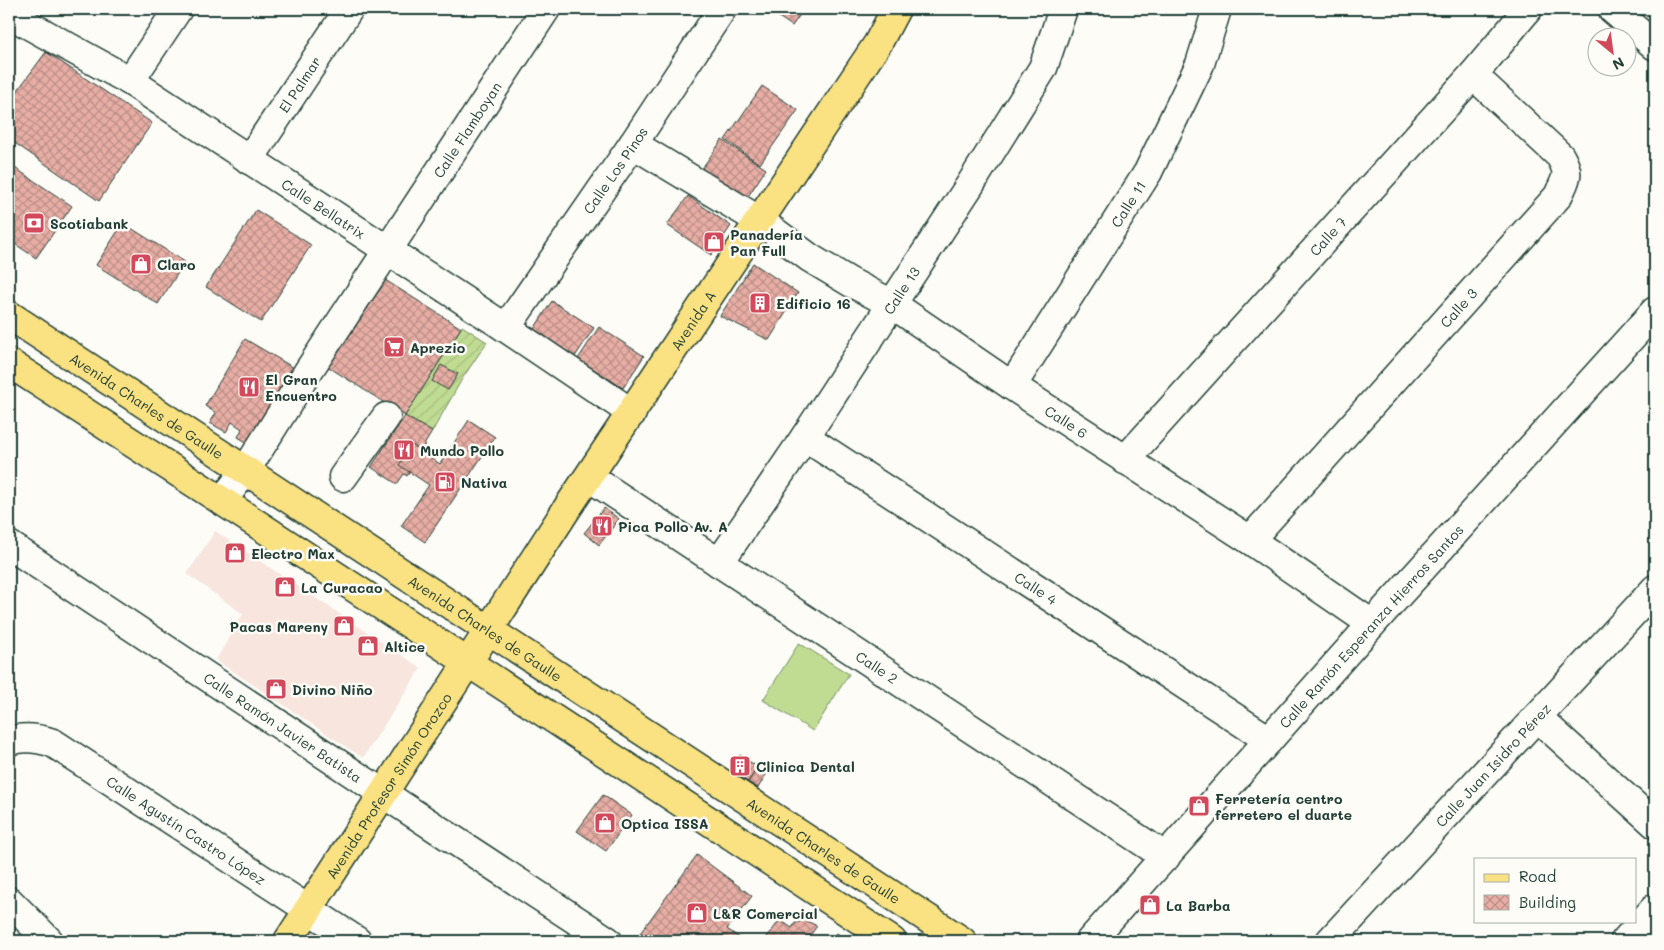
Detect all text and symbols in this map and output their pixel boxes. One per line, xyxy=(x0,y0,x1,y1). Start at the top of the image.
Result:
north arrow xyxy=(1586,28,1636,78)
street label: El Palmar xyxy=(274,52,325,116)
text: N xyxy=(1609,53,1628,75)
street label: Calle Flamboyan xyxy=(428,78,505,181)
street label: Calle Los Pinos xyxy=(578,123,652,217)
street label: Calle Bellatrix xyxy=(278,174,369,243)
street label: Calle 11 xyxy=(1106,177,1150,231)
bank icon: Scotiabank xyxy=(22,211,46,235)
street label: Calle 7 xyxy=(1305,212,1350,260)
place label: Scotiabank xyxy=(50,214,128,233)
place label: Panadería Pan Full xyxy=(730,225,803,260)
shop icon: Panadería Pan Full xyxy=(702,230,726,254)
shop icon: Claro xyxy=(129,252,153,276)
place label: Claro xyxy=(157,255,196,274)
street label: Calle 13 xyxy=(878,263,924,318)
street label: Calle 3 xyxy=(1435,284,1481,331)
street label: Avenida A xyxy=(666,287,720,354)
building icon: Edificio 16 xyxy=(748,291,772,315)
place label: Edificio 16 xyxy=(776,294,851,313)
supermarket icon: Aprezio xyxy=(382,335,406,359)
place label: Aprezio xyxy=(410,338,466,357)
street label: Avenida Charles de Gaulle xyxy=(66,348,227,463)
place label: El Gran Encuentro xyxy=(265,370,337,405)
restaurant icon: El Gran Encuentro xyxy=(237,375,261,399)
street label: Calle 6 xyxy=(1041,400,1092,442)
restaurant icon: Mundo Pollo xyxy=(392,438,416,462)
place label: Mundo Pollo xyxy=(420,441,504,460)
fuel station icon: Nativa xyxy=(433,470,457,494)
place label: Nativa xyxy=(461,473,508,492)
restaurant icon: Pica Pollo Av. A xyxy=(590,514,614,538)
place label: Pica Pollo Av. A xyxy=(618,517,728,536)
street label: Calle Ramón Esperanza Hierros Santos xyxy=(1275,520,1467,732)
shop icon: Electro Max xyxy=(223,541,247,565)
place label: Electro Max xyxy=(251,544,335,563)
street label: Calle 4 xyxy=(1011,567,1062,609)
street label: Avenida Charles de Gaulle xyxy=(405,571,566,685)
shop icon: La Curacao xyxy=(273,575,297,599)
place label: La Curacao xyxy=(301,578,383,597)
shop icon: Pacas Mareny xyxy=(332,614,356,638)
place label: Pacas Mareny xyxy=(230,617,328,636)
shop icon: Altice xyxy=(356,634,380,658)
place label: Altice xyxy=(384,637,425,656)
street label: Calle 2 xyxy=(852,646,902,688)
street label: Calle Ramón Javier Batista xyxy=(200,668,366,786)
shop icon: Divino Niño xyxy=(264,677,288,701)
place label: Divino Niño xyxy=(292,680,373,699)
street label: Avenida Profesor Simón Orozco xyxy=(321,689,455,882)
street label: Calle Juan Isidro Pérez xyxy=(1431,699,1555,831)
building icon: Clinica Dental xyxy=(728,754,752,778)
place label: Clinica Dental xyxy=(756,757,855,776)
street label: Calle Agustín Castro López xyxy=(103,771,270,889)
place label: Ferretería centro ferretero el duarte xyxy=(1215,789,1352,824)
street label: Avenida Charles de Gaulle xyxy=(743,793,904,908)
shop icon: Ferretería centro ferretero el duarte xyxy=(1187,794,1211,818)
shop icon: Optica ISSA xyxy=(593,811,617,835)
place label: Optica ISSA xyxy=(621,814,709,833)
legend xyxy=(1474,858,1636,922)
text: Road xyxy=(1519,866,1556,886)
text: Building xyxy=(1519,892,1576,912)
shop icon: La Barba xyxy=(1138,893,1162,917)
place label: La Barba xyxy=(1166,896,1231,915)
shop icon: L&R Comercial xyxy=(685,901,709,925)
place label: L&R Comercial xyxy=(713,904,817,923)

